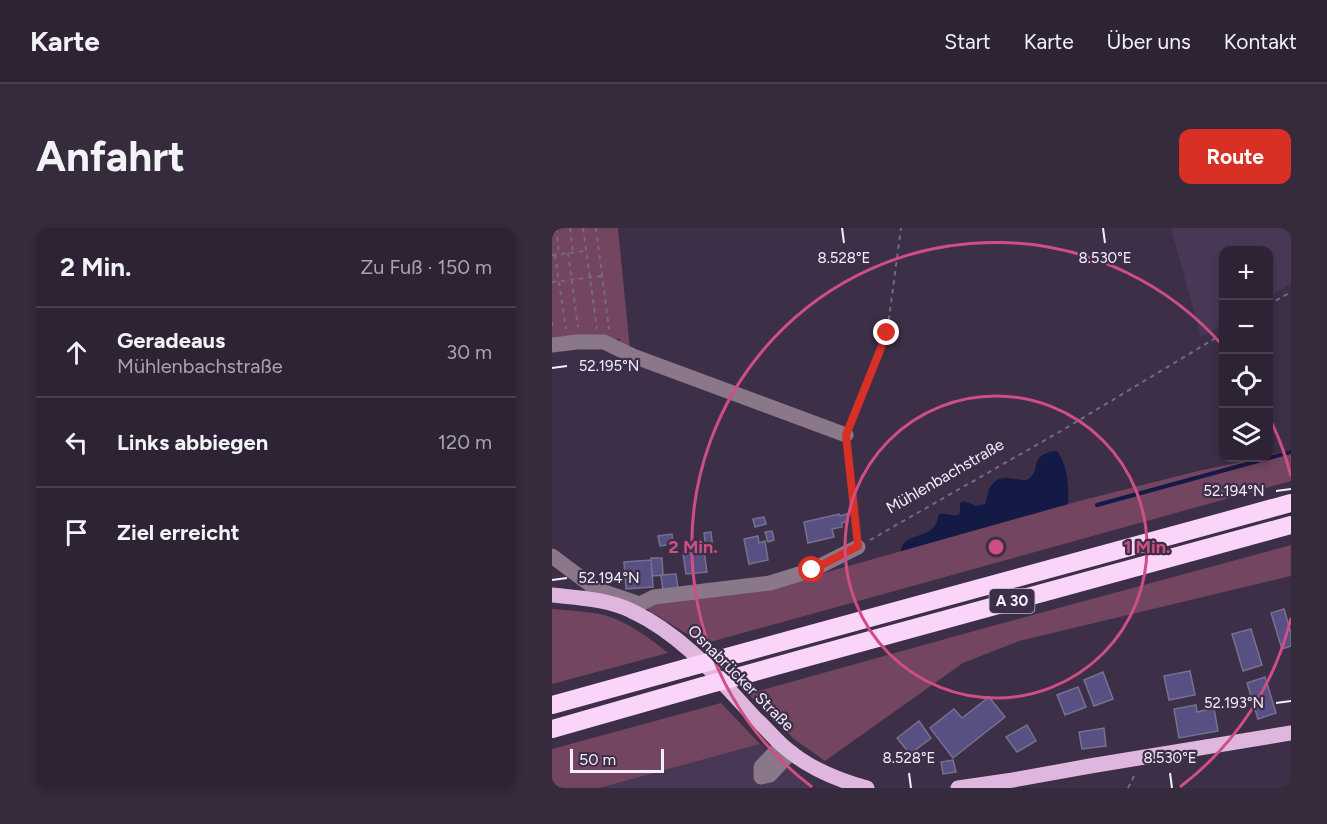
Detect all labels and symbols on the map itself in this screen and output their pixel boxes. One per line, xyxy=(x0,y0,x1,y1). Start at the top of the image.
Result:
text: 8.528°E xyxy=(818,249,870,267)
text: 8.530°E xyxy=(1078,249,1132,267)
route end xyxy=(873,319,899,345)
text: 52.195°N xyxy=(579,357,639,375)
street label: Mühlenbachstraße xyxy=(883,435,1007,517)
text: 52.194°N xyxy=(1203,482,1265,500)
text: 2 Min. xyxy=(668,536,718,558)
text: 1 Min. xyxy=(1124,536,1170,558)
centre of rings xyxy=(986,537,1006,557)
route start xyxy=(798,556,824,582)
text: 52.194°N xyxy=(578,569,640,587)
road number: A 30 xyxy=(990,589,1034,613)
street label: Osnabrücker Straße xyxy=(684,621,798,735)
text: 52.193°N xyxy=(1204,694,1264,712)
scale bar xyxy=(570,746,664,774)
text: 8.528°E xyxy=(883,749,935,767)
text: 8.530°E xyxy=(1143,749,1197,767)

